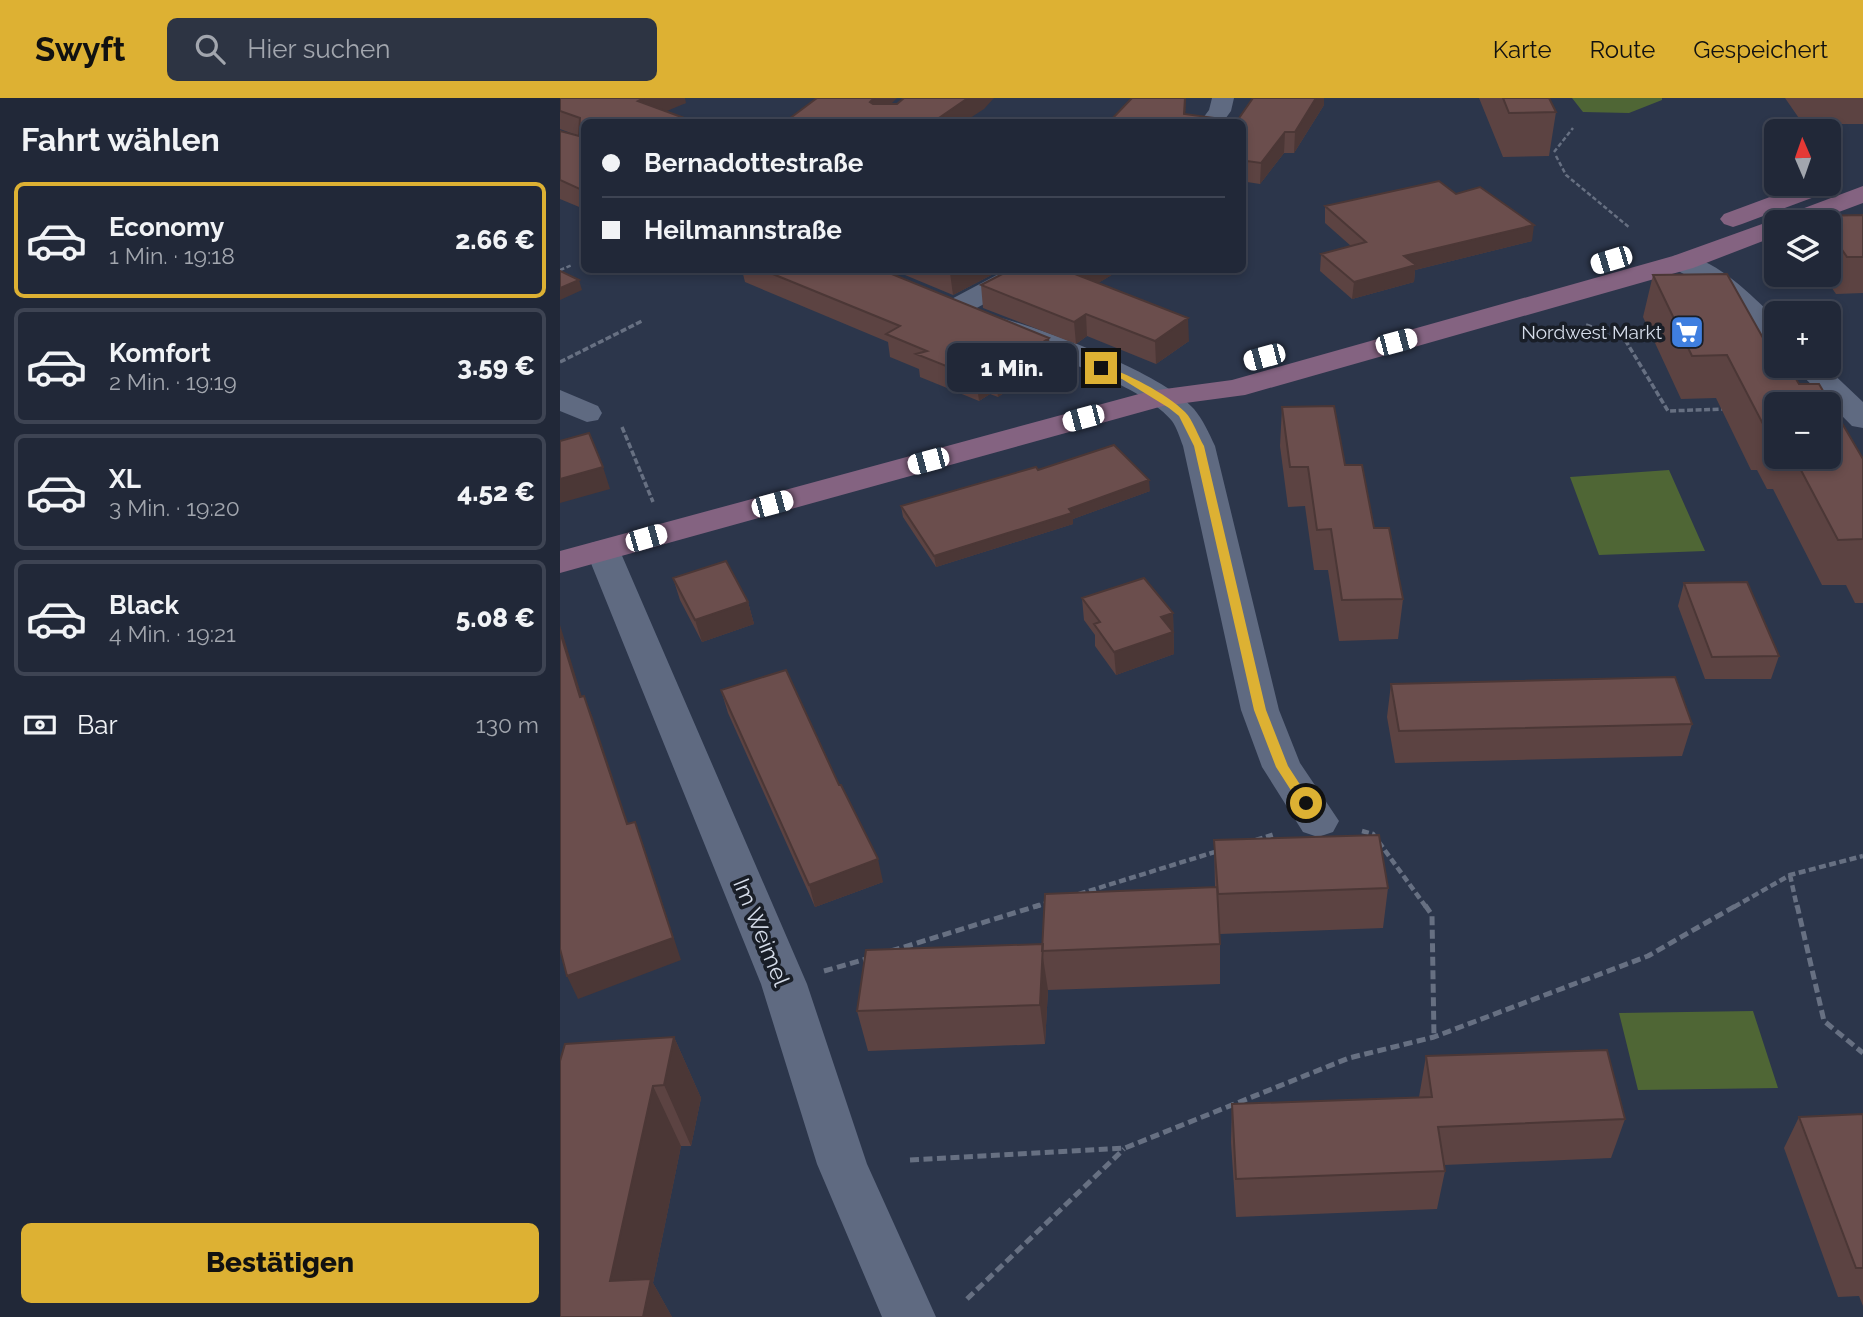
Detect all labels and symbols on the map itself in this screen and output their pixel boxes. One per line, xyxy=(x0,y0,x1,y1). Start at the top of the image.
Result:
north arrow xyxy=(1764,119,1841,196)
car xyxy=(1588,244,1635,276)
supermarket icon: Nordwest Markt xyxy=(1668,313,1706,351)
place label: Nordwest Markt xyxy=(1521,321,1663,343)
car xyxy=(1373,326,1420,358)
car xyxy=(1241,341,1288,373)
callout: 1 Min. xyxy=(947,344,1076,392)
route end xyxy=(1085,352,1117,384)
car xyxy=(1060,402,1107,434)
car xyxy=(905,445,952,477)
car xyxy=(749,488,796,520)
car xyxy=(623,522,670,554)
route start xyxy=(1290,787,1322,819)
street label: Im Weimel xyxy=(728,874,796,991)

